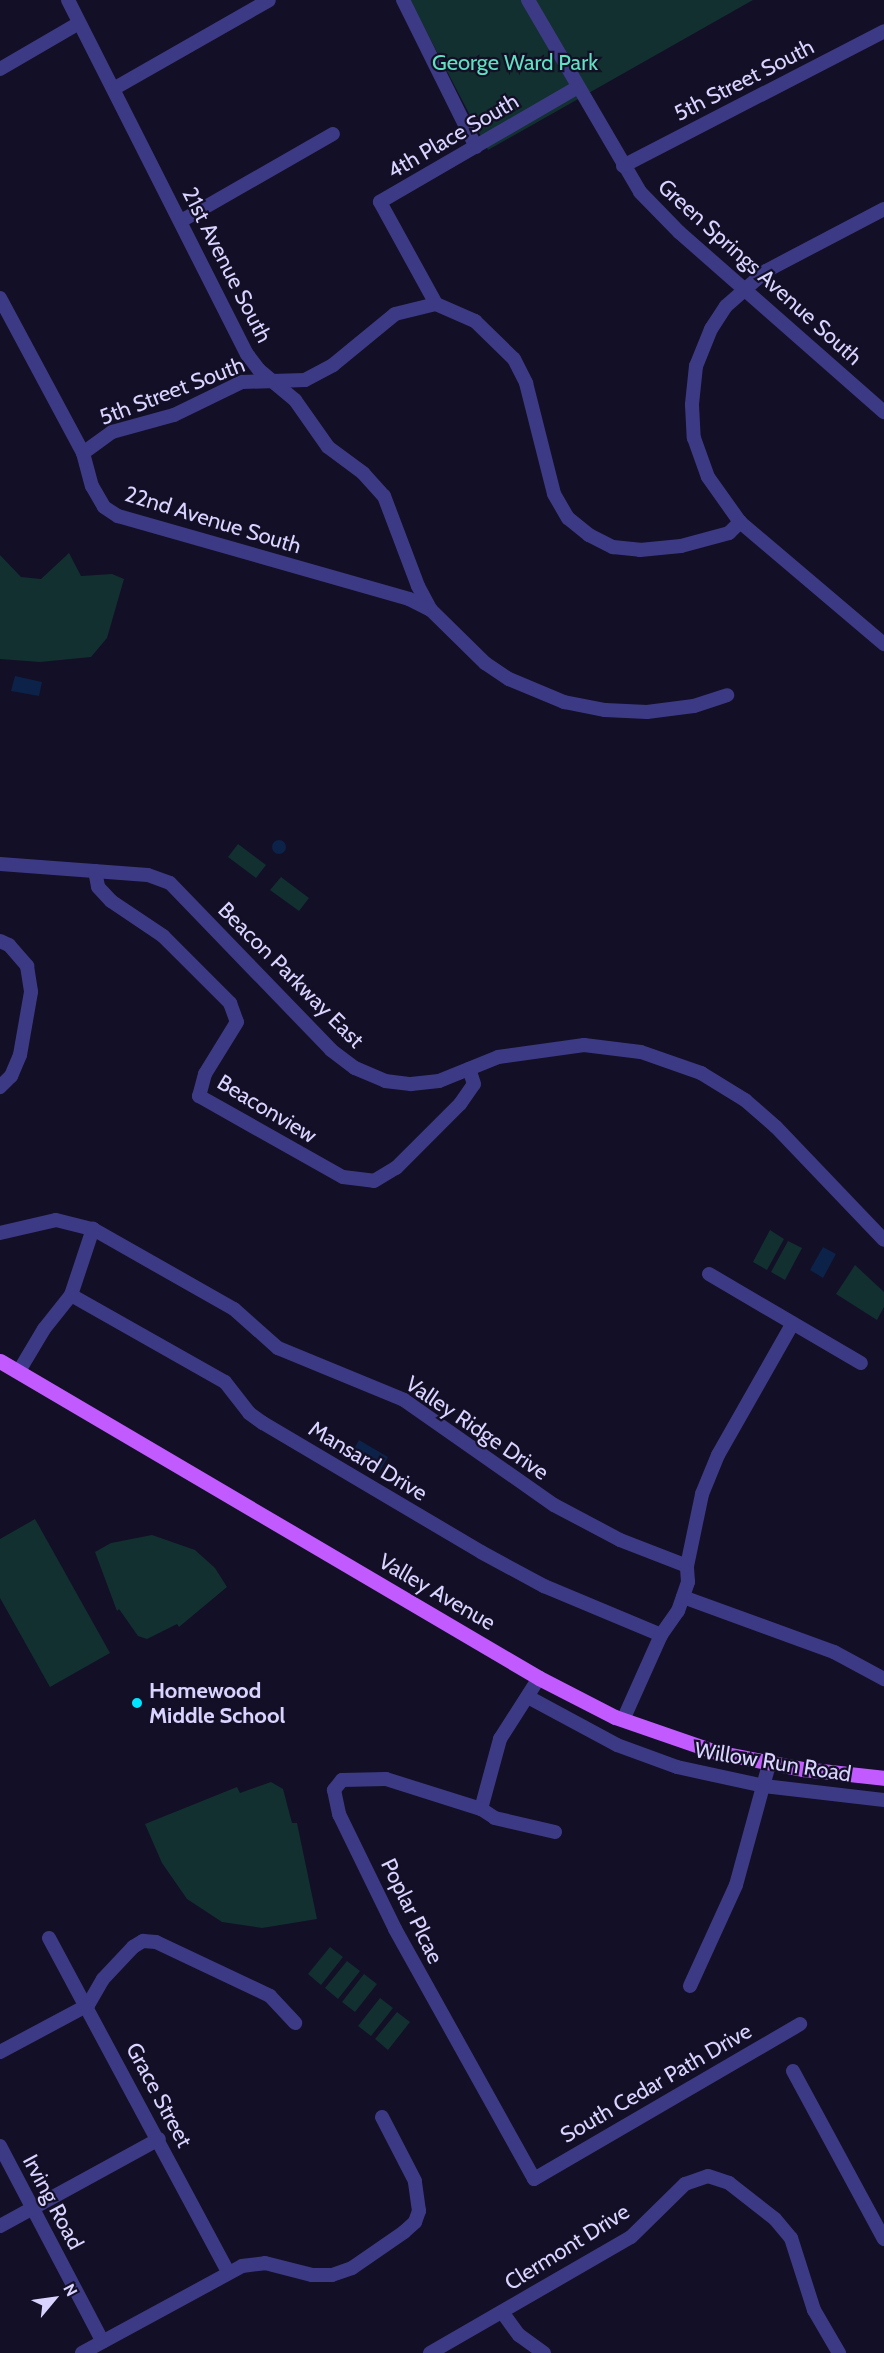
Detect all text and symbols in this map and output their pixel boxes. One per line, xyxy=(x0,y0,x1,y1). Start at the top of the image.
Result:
street label: 5th Street South xyxy=(670,33,818,127)
park label: George Ward Park xyxy=(432,50,598,76)
street label: 4th Place South xyxy=(383,88,523,184)
street label: Green Springs Avenue South xyxy=(653,173,867,371)
street label: 21st Avenue South xyxy=(176,183,278,347)
street label: 5th Street South xyxy=(96,351,248,431)
street label: 22nd Avenue South xyxy=(122,481,304,559)
street label: Beacon Parkway East xyxy=(213,897,369,1053)
street label: Beaconview xyxy=(212,1069,322,1149)
street label: Valley Ridge Drive xyxy=(400,1370,554,1486)
street label: Mansard Drive xyxy=(304,1415,432,1507)
street label: Valley Avenue xyxy=(374,1548,500,1636)
place label: Homewood Middle School xyxy=(149,1677,285,1729)
marker: Homewood Middle School xyxy=(130,1696,144,1710)
street label: Willow Run Road xyxy=(693,1737,853,1787)
street label: Poplar Plcae xyxy=(375,1854,449,1968)
street label: South Cedar Path Drive xyxy=(556,2018,756,2148)
street label: Grace Street xyxy=(120,2038,198,2152)
street label: Irving Road xyxy=(17,2150,89,2254)
street label: Clermont Drive xyxy=(500,2198,634,2296)
north arrow xyxy=(24,2269,84,2329)
text: N xyxy=(59,2280,81,2300)

